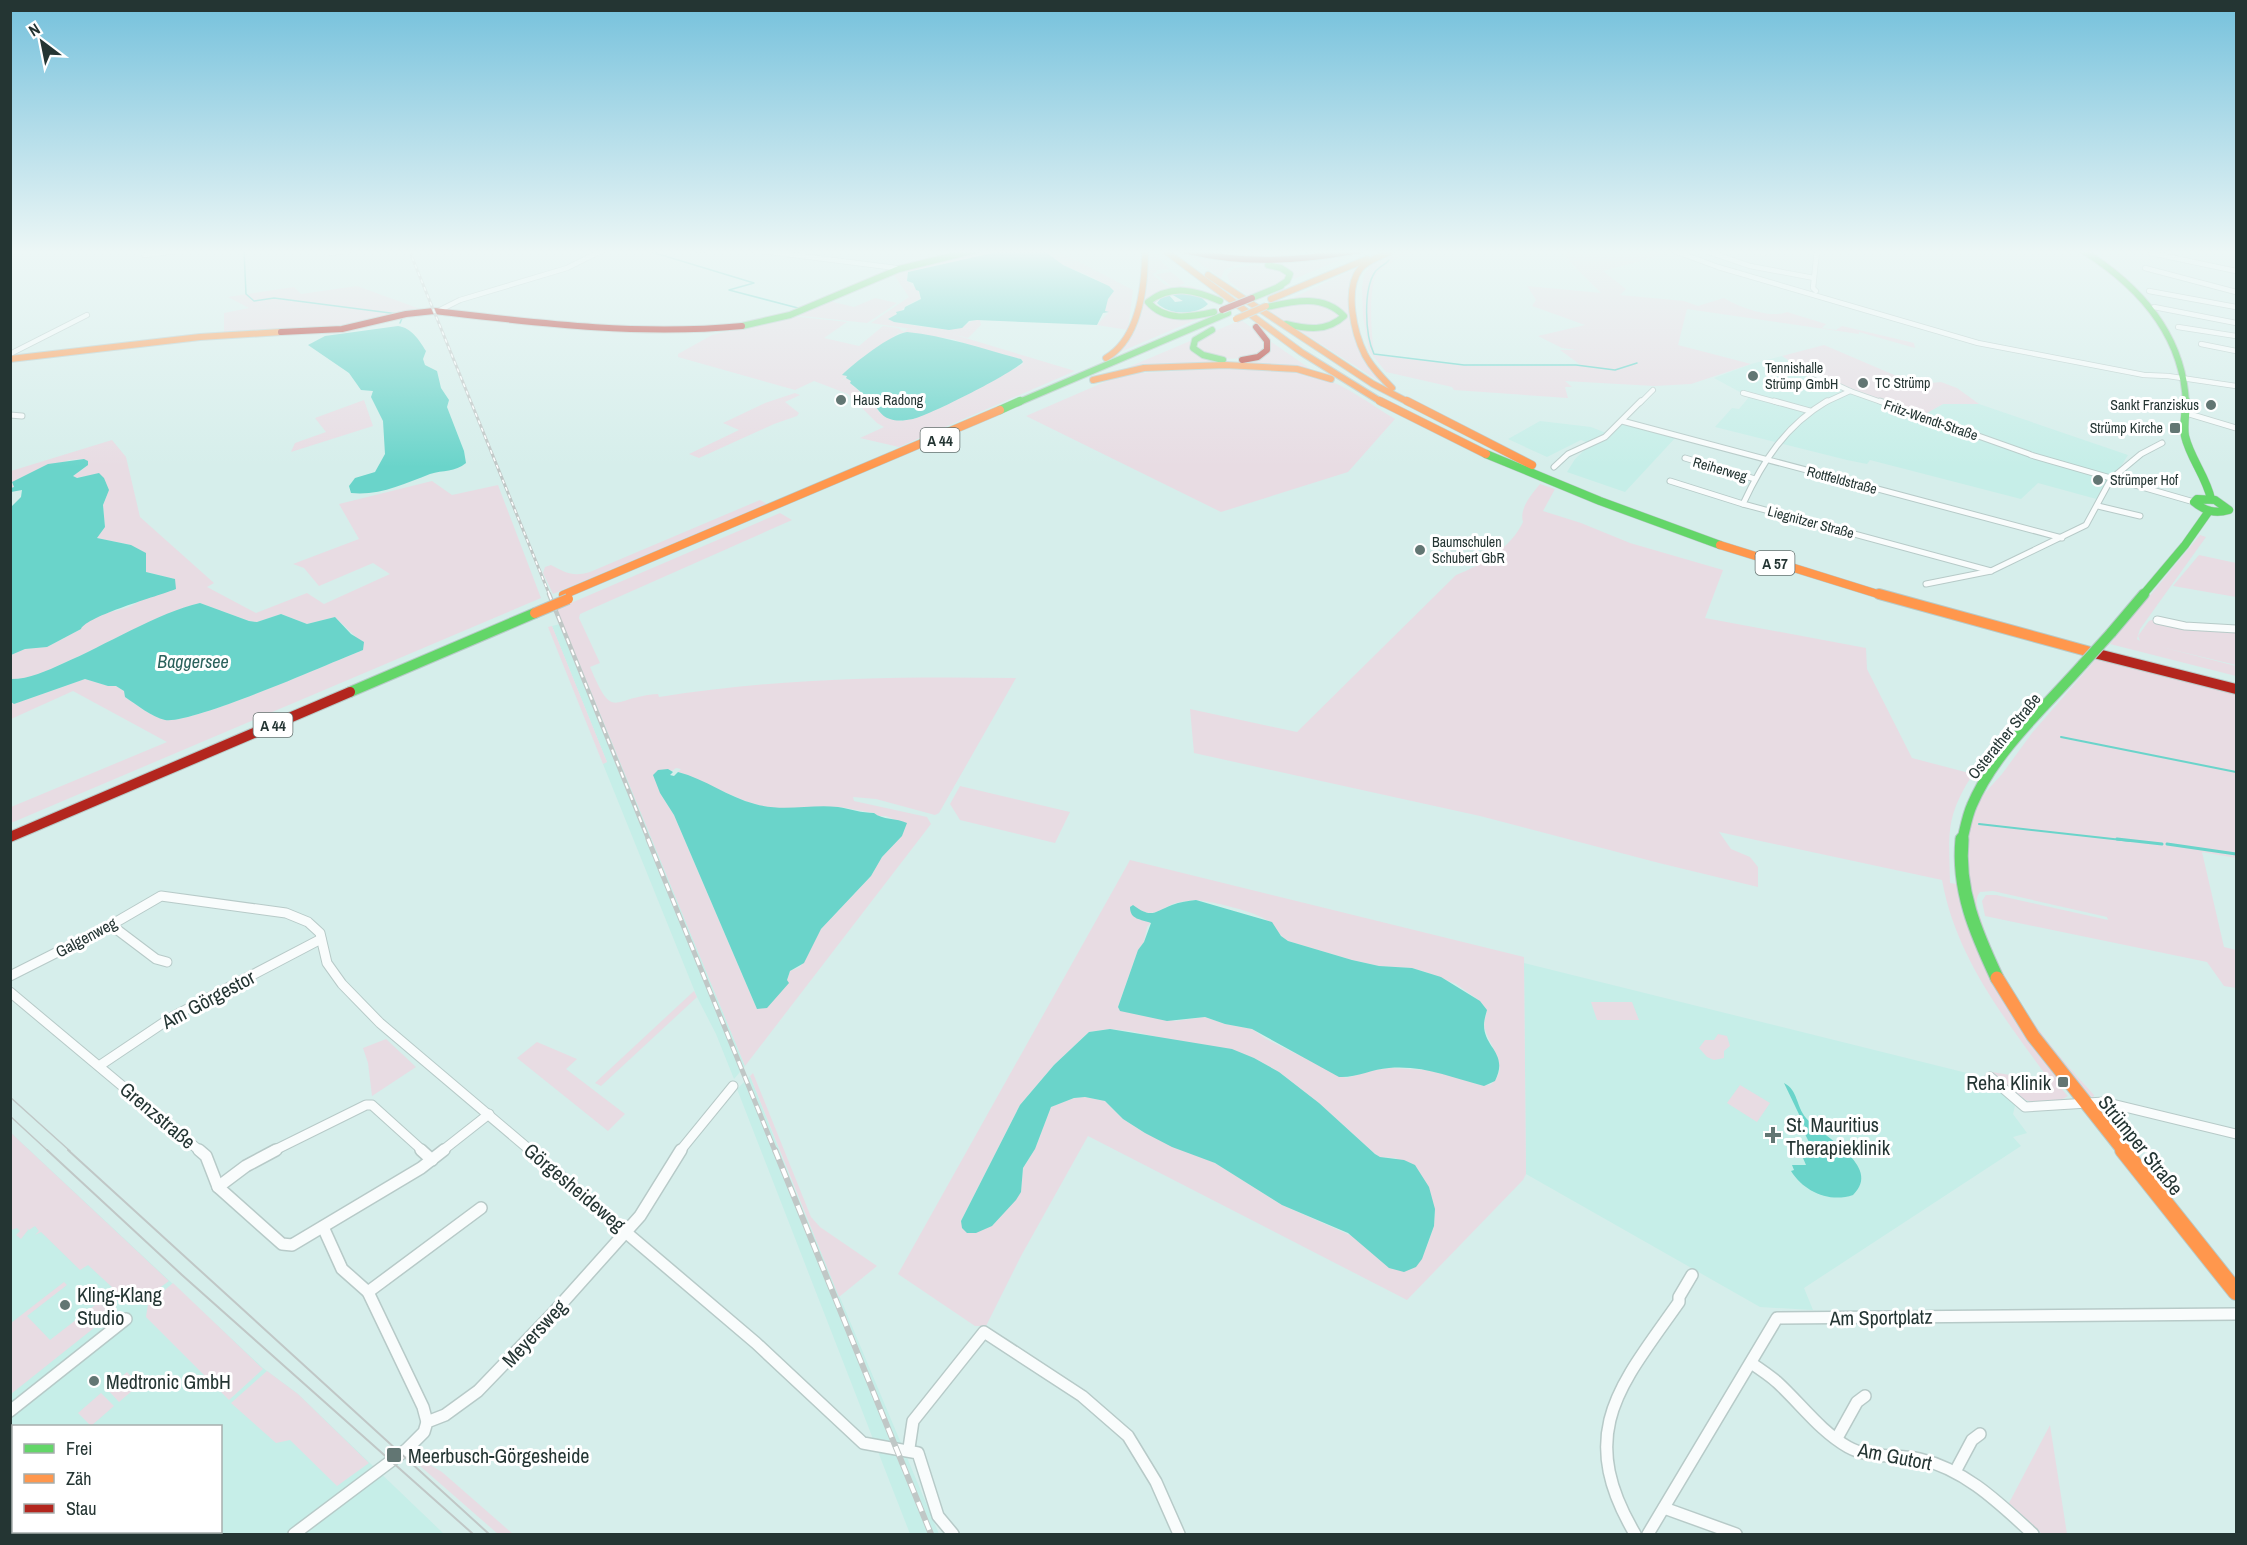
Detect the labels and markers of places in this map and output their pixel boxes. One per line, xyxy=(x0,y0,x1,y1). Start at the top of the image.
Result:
place label: Tennishalle Strümp GmbH xyxy=(1765,359,1838,393)
marker: Tennishalle Strümp GmbH xyxy=(1746,369,1760,383)
place label: TC Strümp xyxy=(1875,374,1931,392)
marker: TC Strümp xyxy=(1856,376,1870,390)
place label: Haus Radong xyxy=(853,391,924,409)
marker: Haus Radong xyxy=(834,393,848,407)
place label: Sankt Franziskus xyxy=(2110,396,2199,414)
marker: Sankt Franziskus xyxy=(2204,398,2218,412)
place label: Strümp Kirche xyxy=(2090,419,2163,437)
marker: Strümp Kirche xyxy=(2168,421,2182,435)
place label: Strümper Hof xyxy=(2110,471,2179,489)
marker: Strümper Hof xyxy=(2091,473,2105,487)
place label: Baumschulen Schubert GbR xyxy=(1432,533,1505,567)
marker: Baumschulen Schubert GbR xyxy=(1413,543,1427,557)
place label: Reha Klinik xyxy=(1966,1069,2052,1096)
marker: Reha Klinik xyxy=(2056,1075,2070,1089)
place label: St. Mauritius Therapieklinik xyxy=(1786,1111,1891,1161)
marker: St. Mauritius Therapieklinik xyxy=(1764,1126,1782,1144)
place label: Kling-Klang Studio xyxy=(77,1281,162,1331)
marker: Kling-Klang Studio xyxy=(58,1298,72,1312)
place label: Medtronic GmbH xyxy=(106,1368,231,1395)
marker: Medtronic GmbH xyxy=(87,1374,101,1388)
place label: Meerbusch-Görgesheide xyxy=(408,1442,589,1469)
marker: Meerbusch-Görgesheide xyxy=(385,1446,403,1464)

